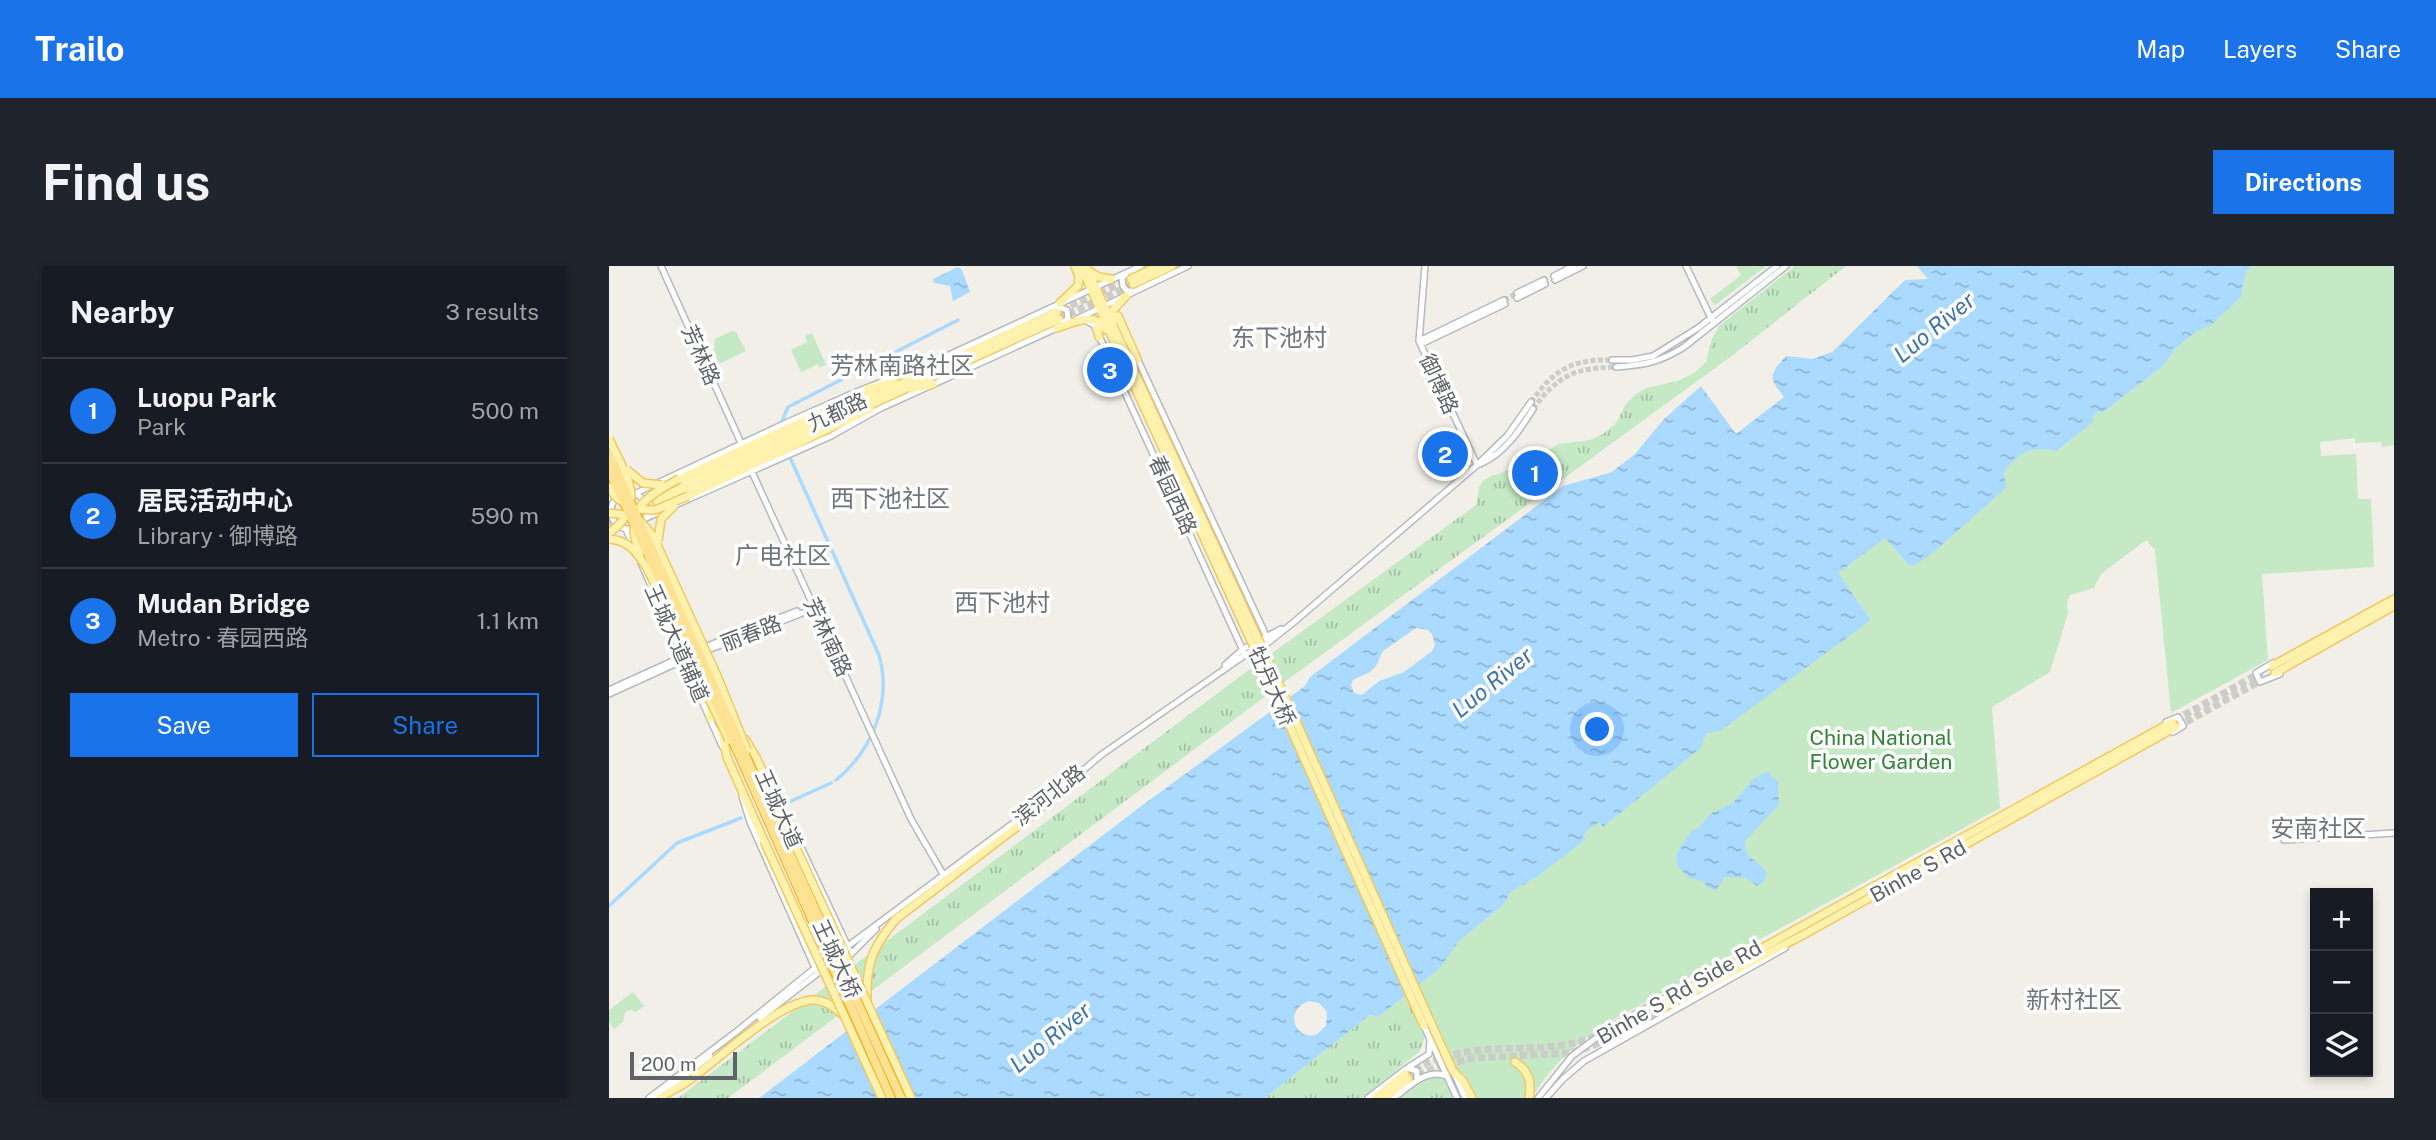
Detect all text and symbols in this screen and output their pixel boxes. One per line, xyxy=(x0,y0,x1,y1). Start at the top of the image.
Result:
text: Trailo xyxy=(35,30,125,68)
text: Map xyxy=(2136,35,2185,63)
text: Layers xyxy=(2223,35,2297,63)
text: Share xyxy=(2335,35,2401,63)
button: Directions xyxy=(2213,150,2394,214)
text: Find us xyxy=(42,153,210,211)
water label: Luo River xyxy=(1888,286,1980,368)
text: Nearby xyxy=(70,294,174,330)
text: 3 results xyxy=(445,298,539,325)
street label: 芳林路 xyxy=(677,321,725,389)
district label: 东下池村 xyxy=(1231,323,1327,351)
pin: 3 xyxy=(1087,344,1133,396)
street label: 御博路 xyxy=(1414,350,1464,418)
district label: 芳林南路社区 xyxy=(830,351,974,379)
text: Luopu Park xyxy=(137,382,277,413)
street label: 九都路 xyxy=(803,387,871,437)
text: 1 xyxy=(88,397,98,424)
text: 500 m xyxy=(471,397,539,424)
text: Park xyxy=(137,413,186,440)
pin: 2 xyxy=(1422,428,1468,480)
pin: 1 xyxy=(1512,447,1558,499)
street label: 春园西路 xyxy=(1144,452,1202,538)
district label: 西下池社区 xyxy=(830,484,950,512)
text: 居民活动中心 xyxy=(137,485,293,516)
text: 2 xyxy=(86,502,100,529)
text: 590 m xyxy=(470,502,539,529)
text: Library · 御博路 xyxy=(137,522,298,549)
district label: 广电社区 xyxy=(735,541,831,569)
street label: 王城大道辅道 xyxy=(640,580,714,706)
text: Mudan Bridge xyxy=(137,588,310,619)
district label: 西下池村 xyxy=(954,588,1050,616)
street label: 芳林南路 xyxy=(799,594,857,680)
text: 3 xyxy=(85,607,101,634)
text: 1.1 km xyxy=(477,607,539,634)
street label: 丽春路 xyxy=(717,610,785,656)
text: Metro · 春园西路 xyxy=(137,624,309,651)
water label: Luo River xyxy=(1446,641,1538,723)
street label: 牡丹大桥 xyxy=(1243,643,1301,729)
button: Save xyxy=(70,693,298,757)
button: Share xyxy=(312,693,539,757)
your location xyxy=(1580,712,1614,746)
park label: China National Flower Garden xyxy=(1809,725,1953,774)
street label: 滨河北路 xyxy=(1008,759,1090,831)
street label: 王城大道 xyxy=(750,766,808,852)
district label: 安南社区 xyxy=(2270,814,2366,842)
street label: Binhe S Rd xyxy=(1866,834,1970,908)
map controls xyxy=(2310,888,2373,1077)
button: + xyxy=(2310,888,2373,951)
street label: 王城大桥 xyxy=(808,916,866,1002)
street label: Binhe S Rd Side Rd xyxy=(1592,935,1766,1049)
button: − xyxy=(2310,951,2373,1014)
district label: 新村社区 xyxy=(2026,985,2122,1013)
water label: Luo River xyxy=(1004,996,1096,1078)
button: layers xyxy=(2310,1014,2373,1077)
scale bar xyxy=(630,1049,737,1081)
text: 200 m xyxy=(641,1053,697,1075)

